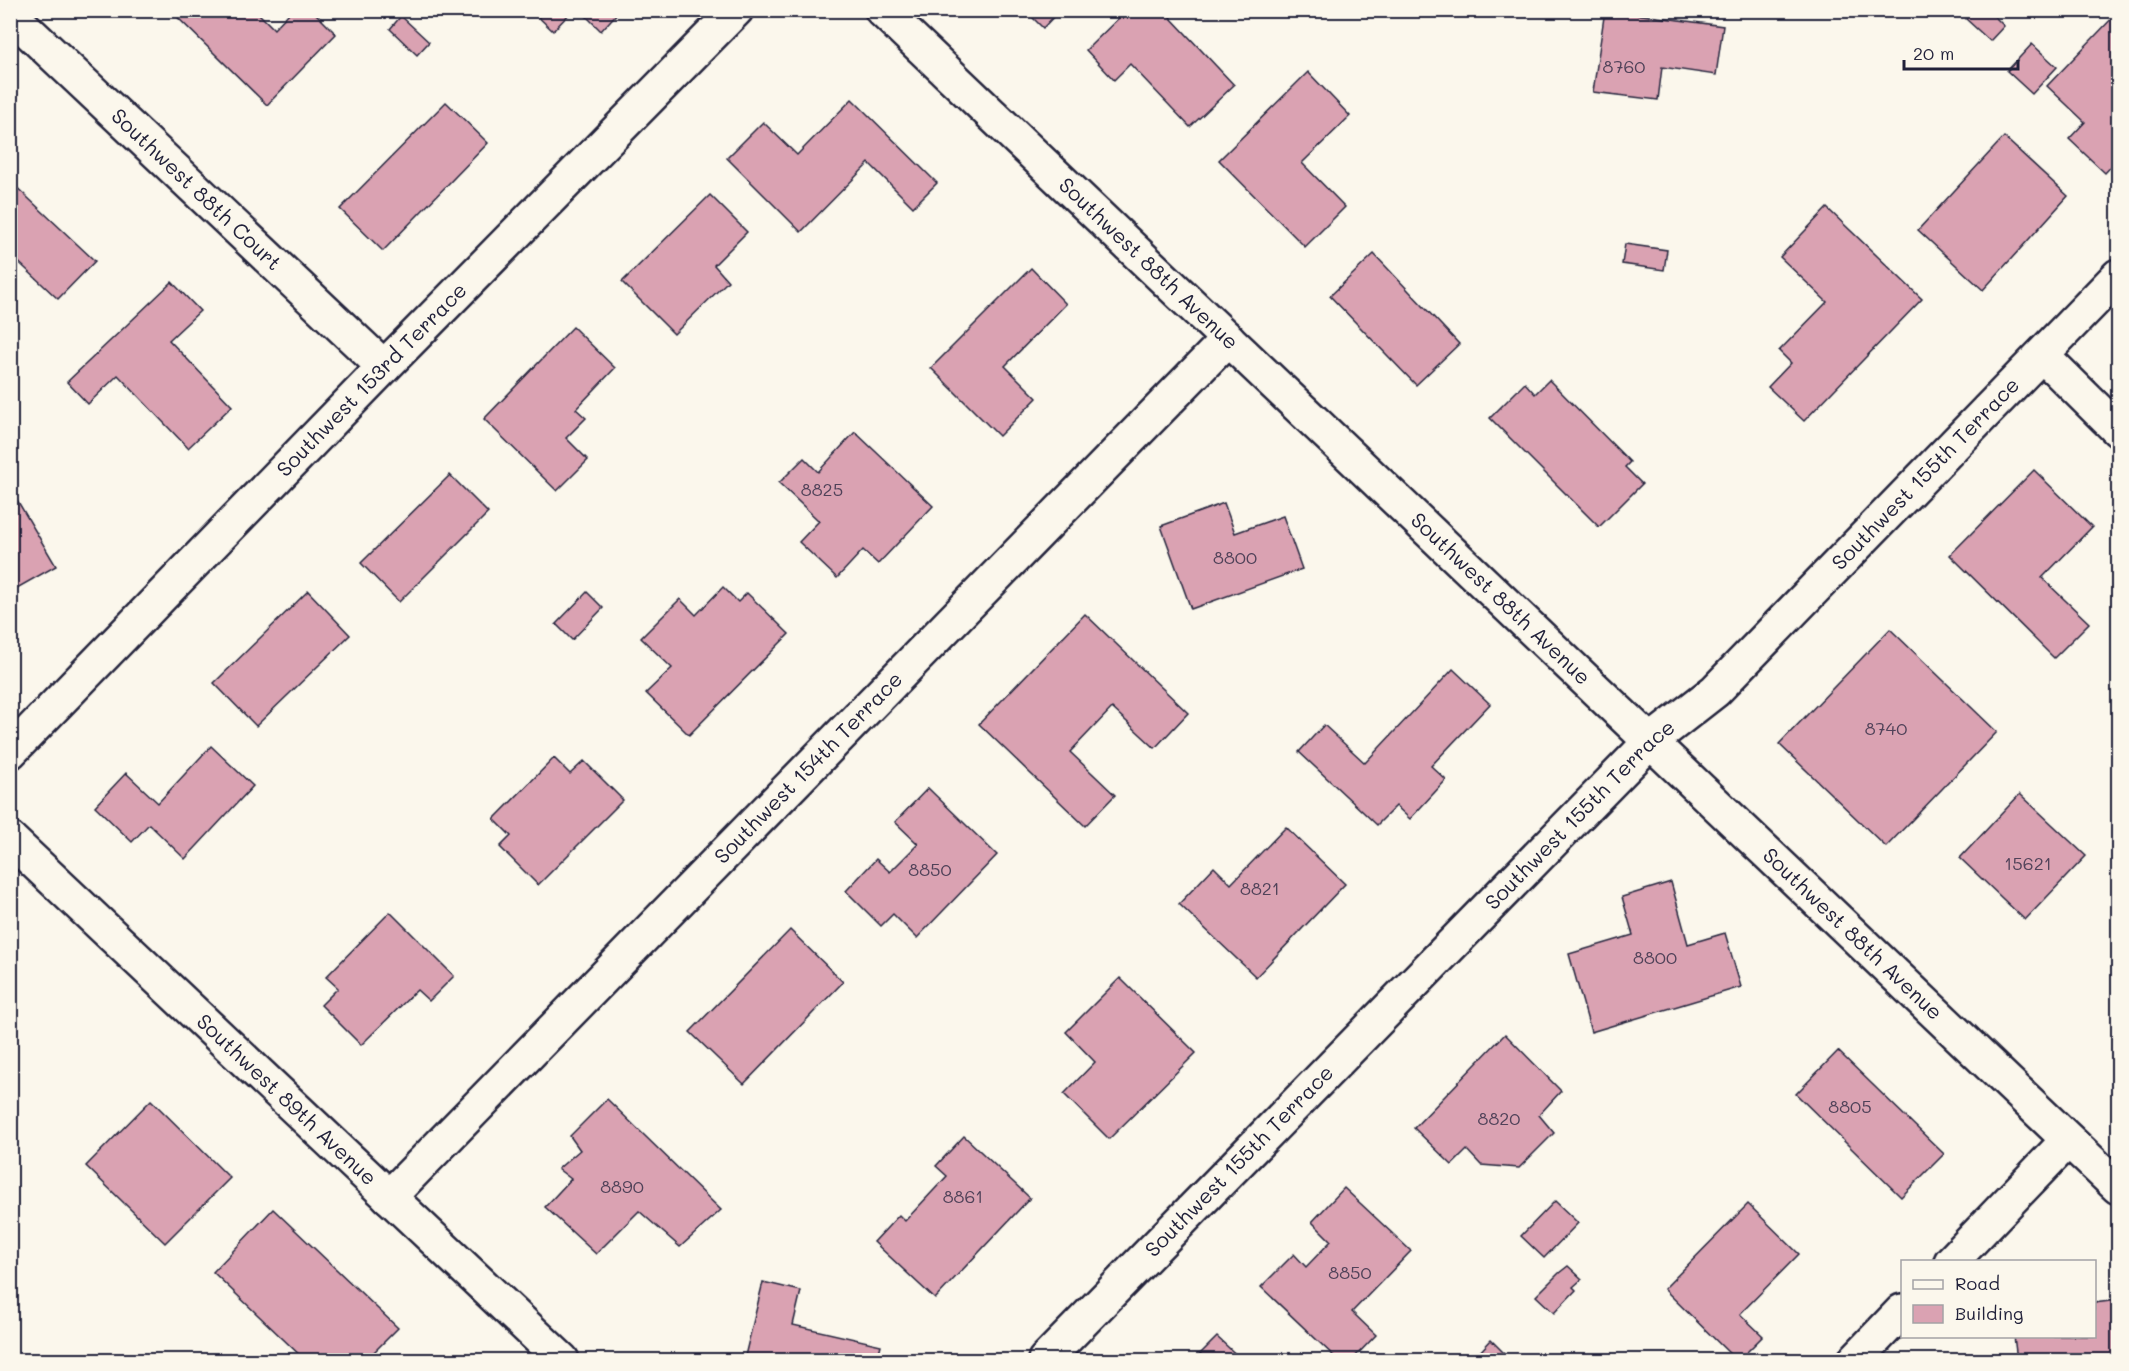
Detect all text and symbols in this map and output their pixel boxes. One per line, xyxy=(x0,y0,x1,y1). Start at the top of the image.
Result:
scale bar xyxy=(1904,33,2018,71)
text: 20 m xyxy=(1913,41,1954,65)
house number: 8760 xyxy=(1603,54,1645,78)
street label: Southwest 88th Court xyxy=(106,102,288,275)
street label: Southwest 88th Avenue xyxy=(1054,171,1245,355)
street label: Southwest 153rd Terrace xyxy=(270,276,472,482)
street label: Southwest 155th Terrace xyxy=(1825,371,2024,575)
house number: 8825 xyxy=(801,477,843,501)
street label: Southwest 88th Avenue xyxy=(1406,506,1597,690)
house number: 8800 xyxy=(1213,545,1257,569)
street label: Southwest 154th Terrace xyxy=(707,665,907,869)
street label: Southwest 155th Terrace xyxy=(1478,713,1680,915)
house number: 8740 xyxy=(1865,716,1907,740)
street label: Southwest 88th Avenue xyxy=(1758,841,1949,1025)
house number: 15621 xyxy=(2004,851,2052,875)
house number: 8850 xyxy=(908,857,952,881)
house number: 8821 xyxy=(1240,876,1280,900)
house number: 8800 xyxy=(1633,945,1677,969)
street label: Southwest 89th Avenue xyxy=(192,1007,383,1190)
street label: Southwest 155th Terrace xyxy=(1138,1059,1338,1262)
house number: 8805 xyxy=(1828,1094,1872,1118)
house number: 8820 xyxy=(1478,1106,1520,1130)
house number: 8890 xyxy=(600,1174,644,1198)
house number: 8861 xyxy=(943,1184,983,1208)
house number: 8850 xyxy=(1328,1260,1372,1284)
legend xyxy=(1901,1260,2096,1338)
text: Road xyxy=(1955,1271,2000,1295)
text: Building xyxy=(1955,1301,2023,1325)

